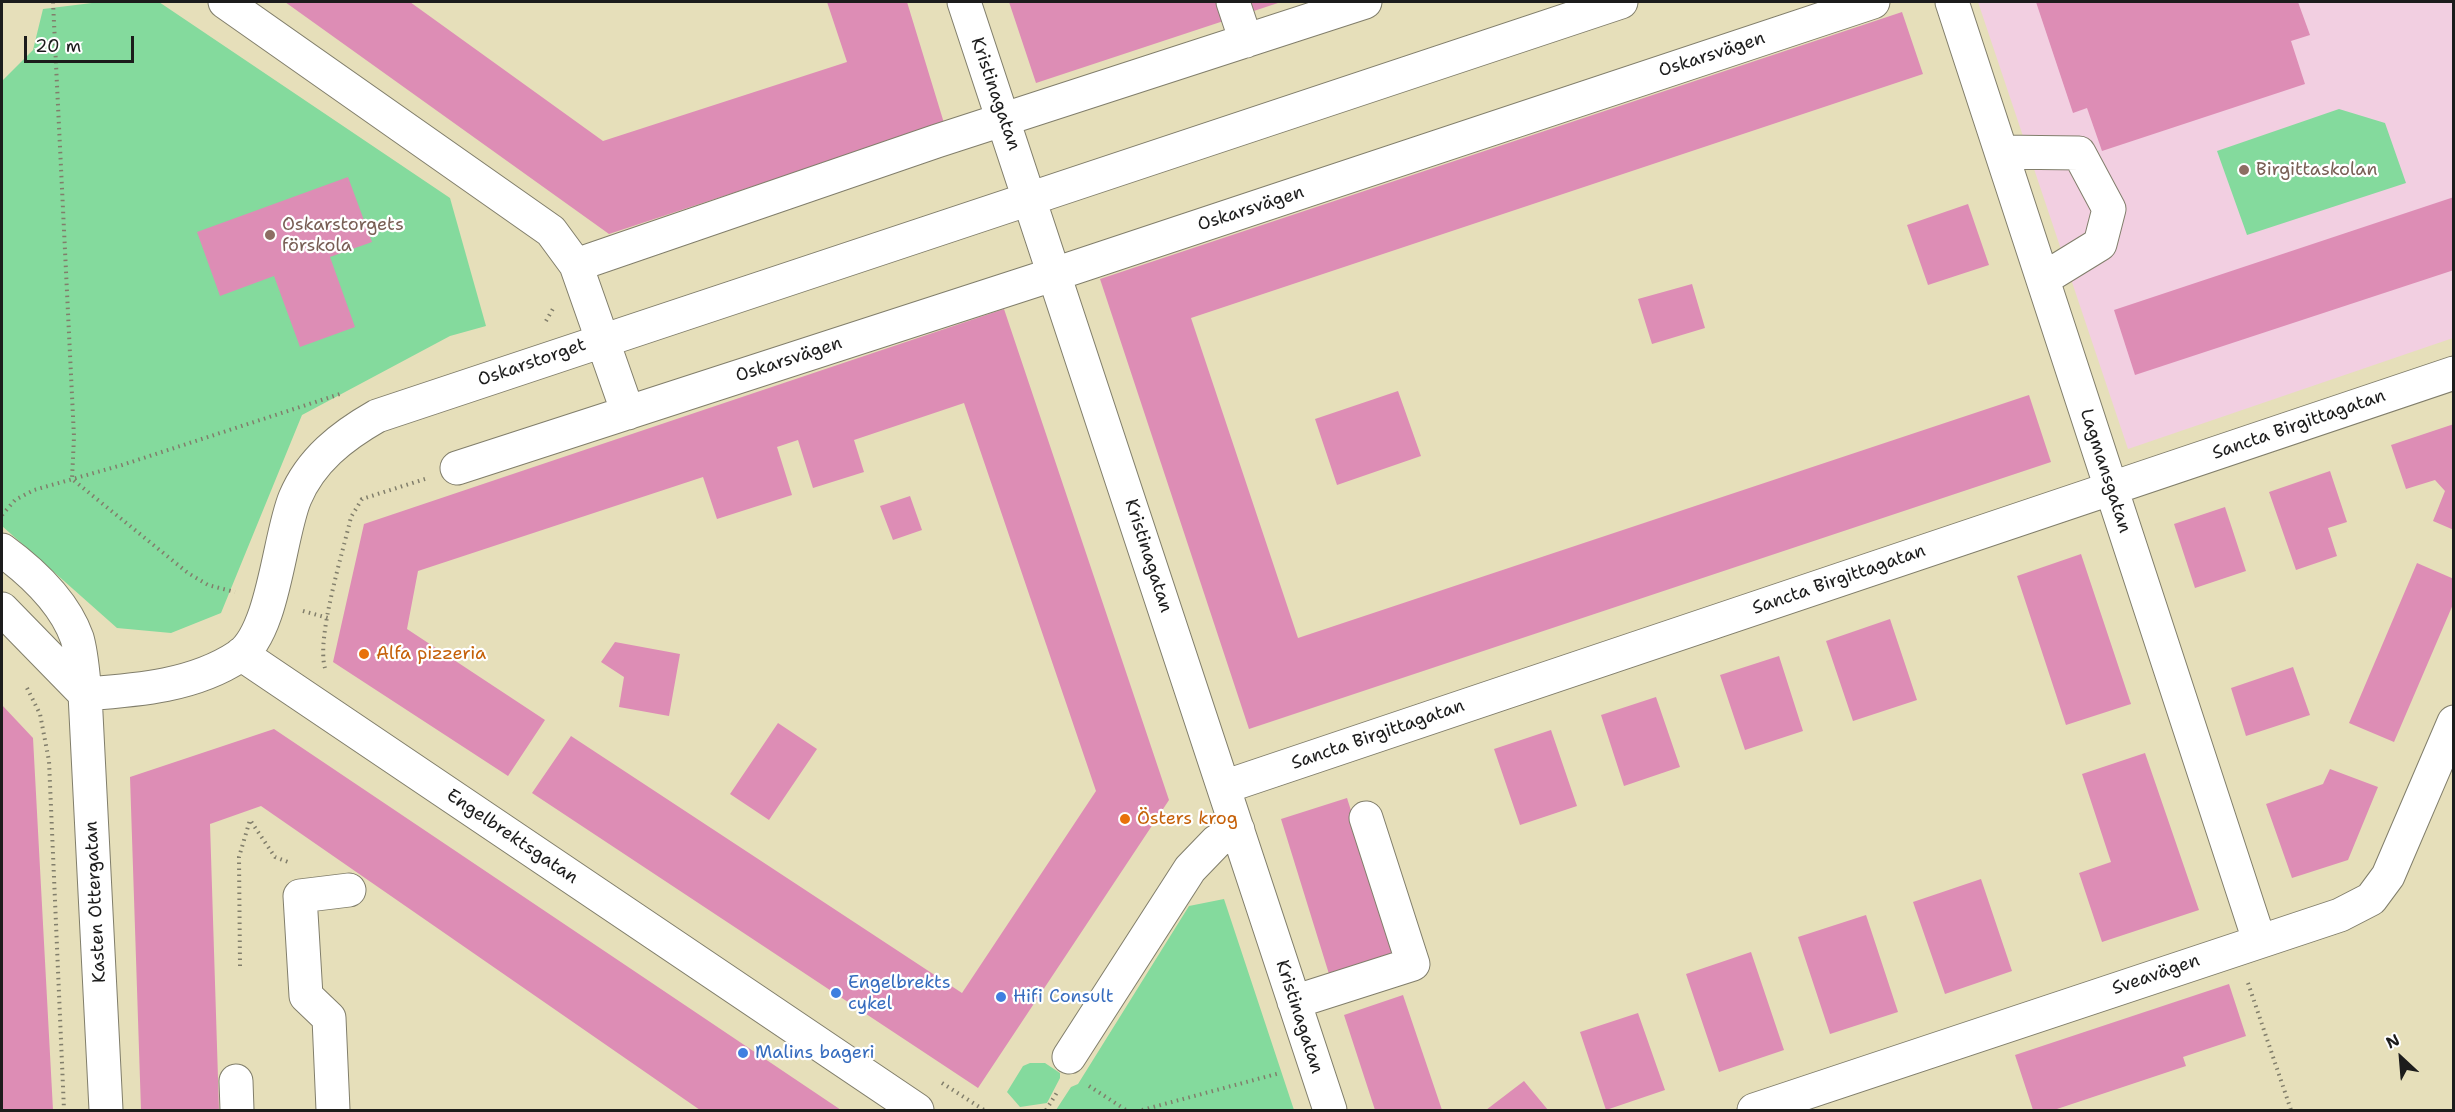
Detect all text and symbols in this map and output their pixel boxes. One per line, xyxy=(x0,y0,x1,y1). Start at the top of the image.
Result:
scale bar xyxy=(27,24,136,62)
street label: Oskarsvägen xyxy=(1656,28,1768,82)
text: 20 m xyxy=(35,34,81,58)
street label: Kristinagatan xyxy=(966,35,1024,153)
place label: Birgittaskolan xyxy=(2256,159,2378,181)
marker: Birgittaskolan xyxy=(2237,163,2251,177)
street label: Oskarsvägen xyxy=(1195,182,1307,236)
place label: Oskarstorgets förskola xyxy=(282,214,404,256)
marker: Oskarstorgets förskola xyxy=(263,228,277,242)
street label: Oskarsvägen xyxy=(733,333,845,387)
street label: Oskarstorget xyxy=(475,334,589,392)
street label: Sancta Birgittagatan xyxy=(2210,385,2388,465)
street label: Lagmansgatan xyxy=(2075,406,2135,536)
street label: Kristinagatan xyxy=(1120,497,1176,615)
street label: Sancta Birgittagatan xyxy=(1750,540,1928,620)
place label: Alfa pizzeria xyxy=(376,643,486,665)
marker: Alfa pizzeria xyxy=(357,647,371,661)
street label: Sancta Birgittagatan xyxy=(1289,695,1467,775)
street label: Engelbrektsgatan xyxy=(442,785,582,889)
place label: Östers krog xyxy=(1137,808,1238,830)
marker: Östers krog xyxy=(1118,812,1132,826)
street label: Kasten Ottergatan xyxy=(81,820,111,984)
street label: Sveavägen xyxy=(2109,950,2203,1000)
street label: Kristinagatan xyxy=(1271,958,1327,1076)
place label: Engelbrekts cykel xyxy=(848,972,951,1014)
marker: Engelbrekts cykel xyxy=(829,986,843,1000)
place label: Hifi Consult xyxy=(1013,986,1114,1008)
marker: Hifi Consult xyxy=(994,990,1008,1004)
north arrow xyxy=(2371,1028,2431,1088)
text: N xyxy=(2383,1029,2403,1054)
place label: Malins bageri xyxy=(755,1042,875,1064)
marker: Malins bageri xyxy=(736,1046,750,1060)

